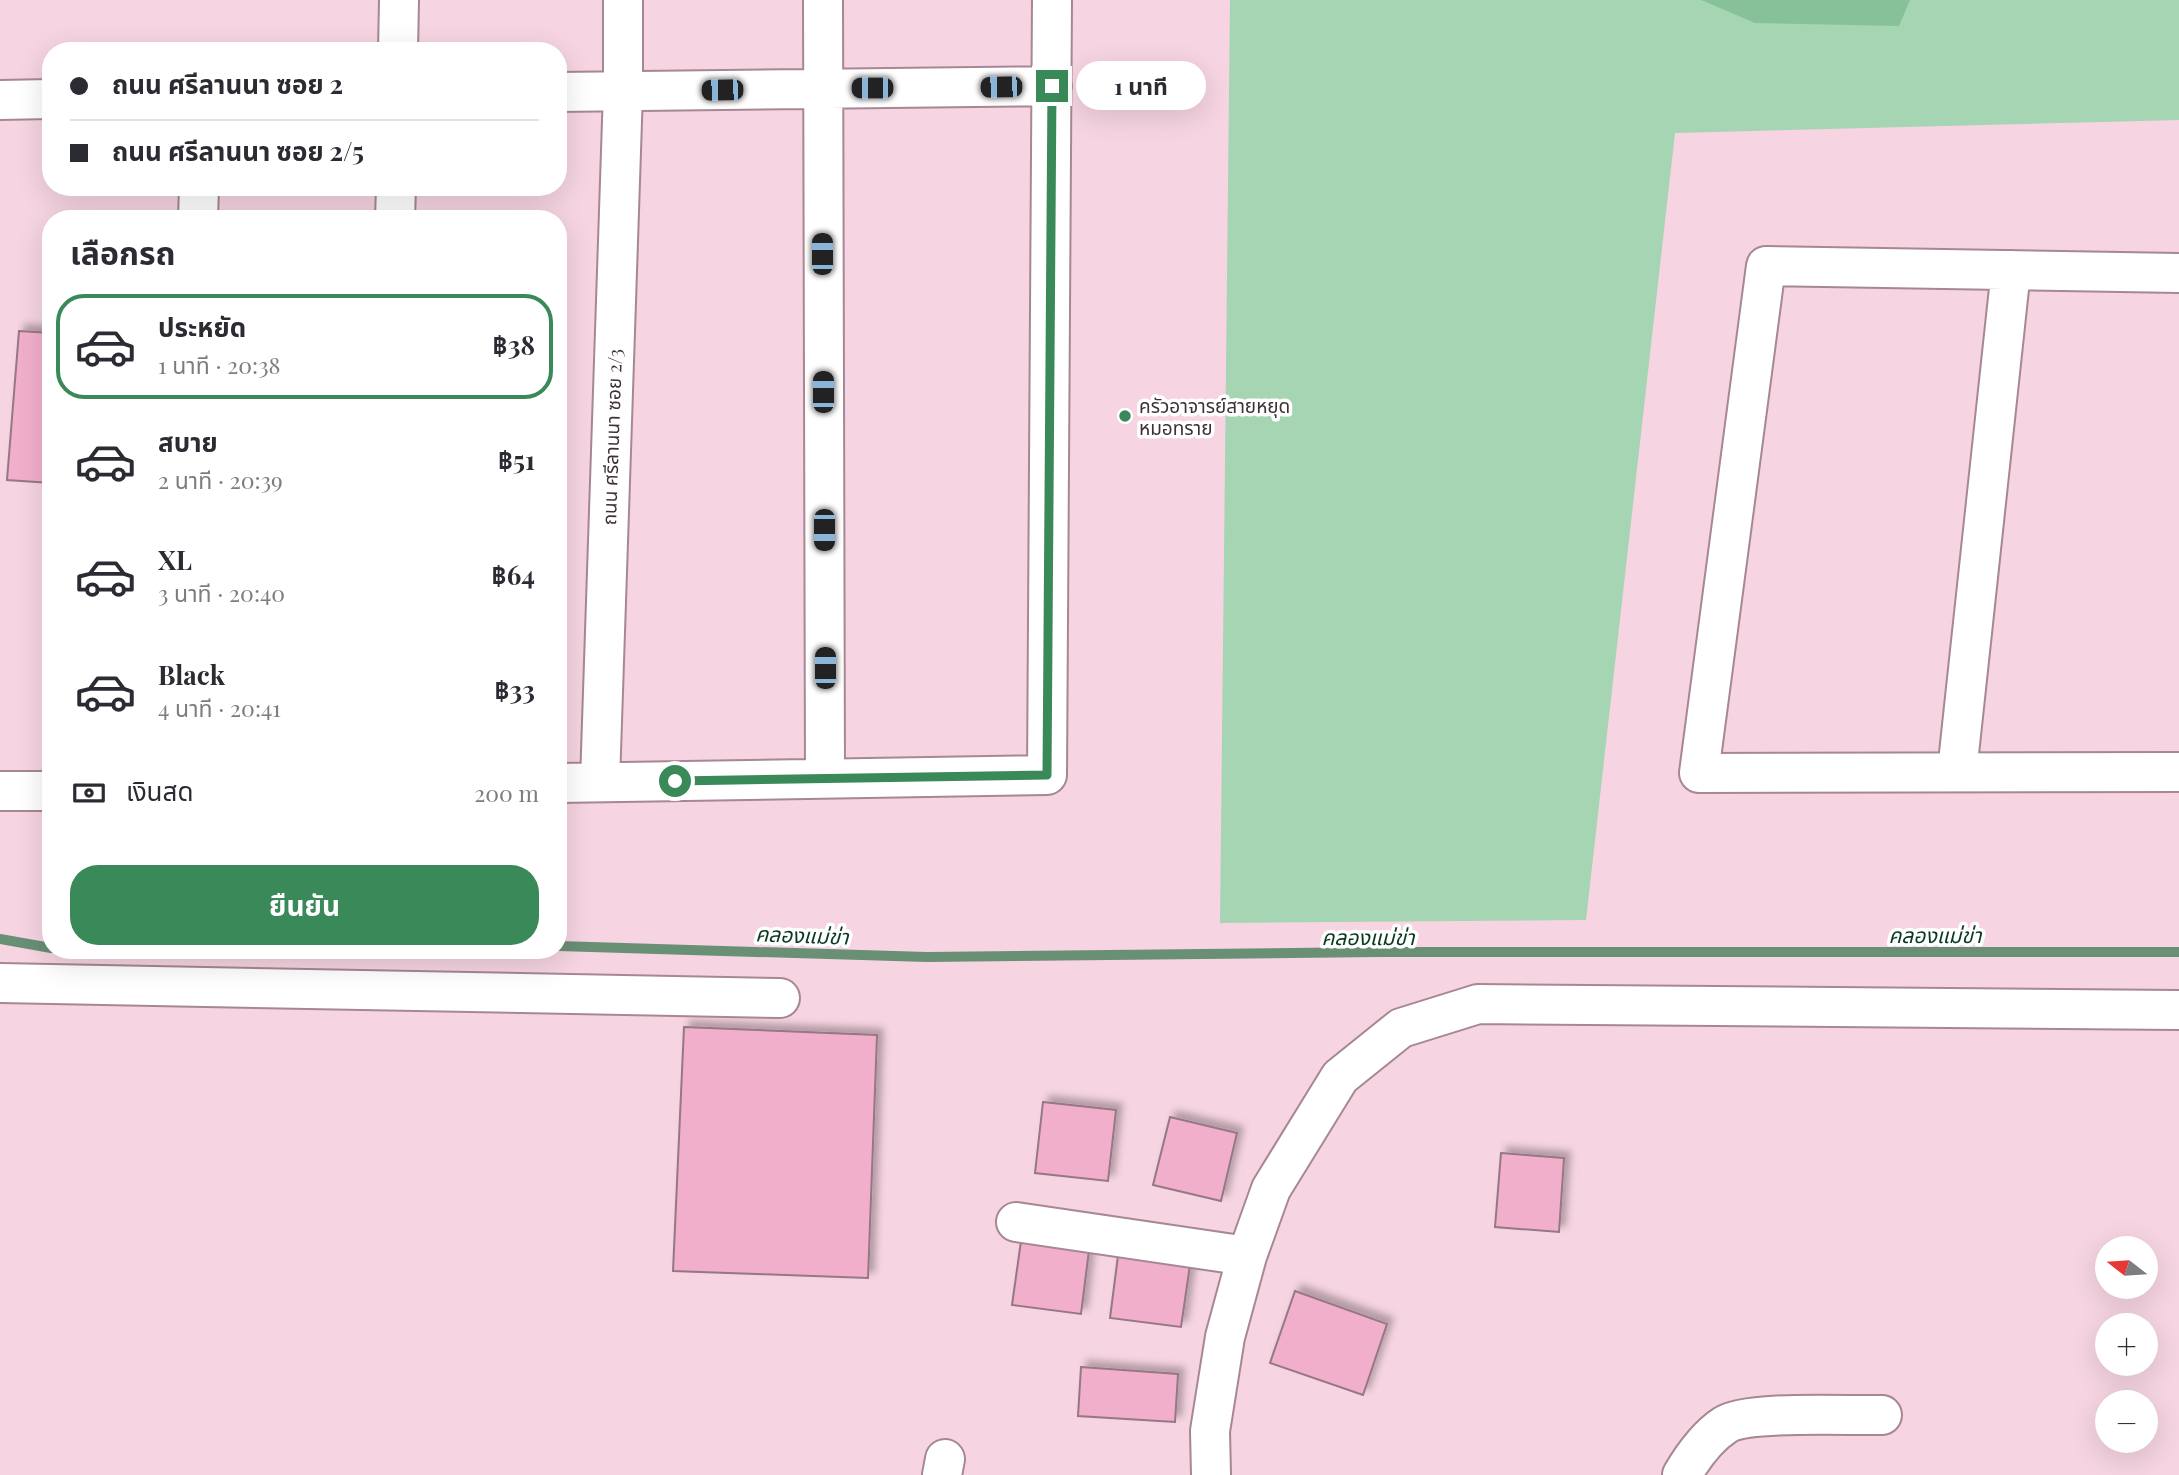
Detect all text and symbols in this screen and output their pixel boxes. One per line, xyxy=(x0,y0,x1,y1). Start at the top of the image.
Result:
callout: 1 นาที xyxy=(1076,62,1206,110)
text: ถนน ศรีลานนา ซอย 2 xyxy=(112,66,343,101)
route end xyxy=(1036,70,1068,102)
text: 1 นาที xyxy=(1114,70,1168,101)
car xyxy=(980,76,1023,98)
car xyxy=(852,78,894,99)
car xyxy=(701,79,744,101)
text: ถนน ศรีลานนา ซอย 2/5 xyxy=(112,133,364,168)
text: เลือกรถ xyxy=(70,230,175,273)
car xyxy=(812,233,833,275)
text: ประหยัด xyxy=(158,309,246,344)
icon: car xyxy=(74,315,137,378)
text: ฿38 xyxy=(493,327,535,362)
street label: ถนน ศรีลานนา ซอย 2/3 xyxy=(595,348,627,526)
text: 1 นาที · 20:38 xyxy=(158,349,280,380)
car xyxy=(813,371,834,413)
place label: ครัวอาจารย์สายหยุด หมอทราย xyxy=(1139,392,1290,440)
marker: ครัวอาจารย์สายหยุด หมอทราย xyxy=(1117,408,1133,424)
text: สบาย xyxy=(158,424,218,459)
icon: car xyxy=(74,430,137,493)
text: ฿51 xyxy=(498,442,535,477)
text: 2 นาที · 20:39 xyxy=(158,464,283,495)
car xyxy=(814,509,835,551)
text: XL xyxy=(158,542,192,577)
icon: car xyxy=(74,545,137,608)
text: ฿64 xyxy=(492,557,535,592)
text: 3 นาที · 20:40 xyxy=(158,577,285,608)
car xyxy=(815,647,836,689)
text: Black xyxy=(158,657,225,692)
icon: car xyxy=(74,660,137,723)
text: ฿33 xyxy=(495,672,535,707)
text: 4 นาที · 20:41 xyxy=(158,692,281,723)
route start xyxy=(659,765,691,797)
text: เงินสด xyxy=(126,773,193,808)
icon: cash xyxy=(70,774,108,812)
text: 200 m xyxy=(474,777,539,808)
button: ยืนยัน xyxy=(70,865,539,945)
water label: คลองแม่ข่า xyxy=(755,918,850,950)
water label: คลองแม่ข่า xyxy=(1888,920,1983,948)
water label: คลองแม่ข่า xyxy=(1321,922,1416,950)
north arrow xyxy=(2095,1236,2158,1298)
map controls xyxy=(2095,1236,2158,1453)
button: + xyxy=(2095,1313,2158,1376)
button: − xyxy=(2095,1390,2158,1453)

